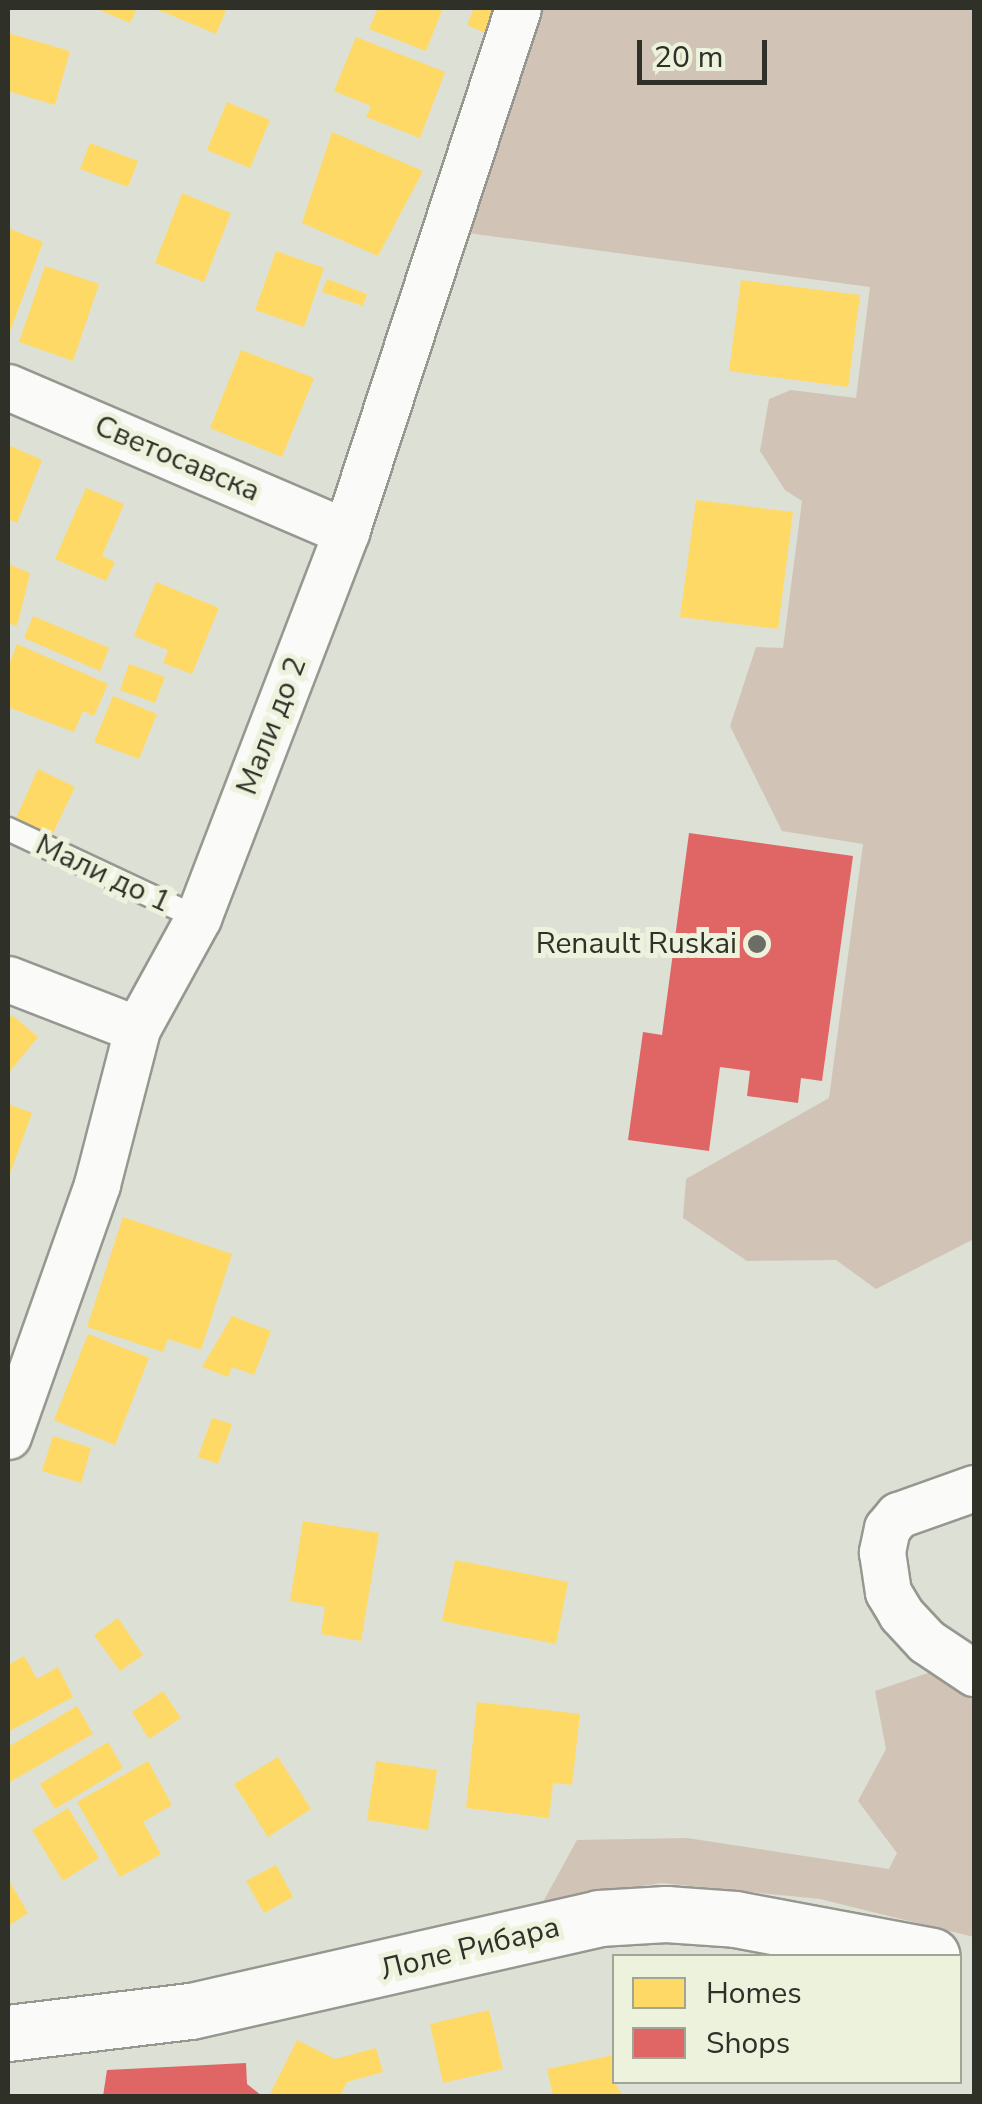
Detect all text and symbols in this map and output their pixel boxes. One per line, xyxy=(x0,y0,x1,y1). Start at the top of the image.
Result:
scale bar xyxy=(642,20,772,82)
text: 20 m xyxy=(654,37,723,78)
street label: Светосавска xyxy=(89,408,265,510)
street label: Мали до 2 xyxy=(229,652,315,800)
street label: Мали до 1 xyxy=(30,827,176,921)
place label: Renault Ruskai xyxy=(536,926,737,962)
marker: Renault Ruskai xyxy=(746,933,768,955)
street label: Лоле Рибара xyxy=(377,1909,563,1989)
legend xyxy=(612,1954,962,2084)
text: Homes xyxy=(706,1973,802,2014)
text: Shops xyxy=(706,2023,790,2064)

